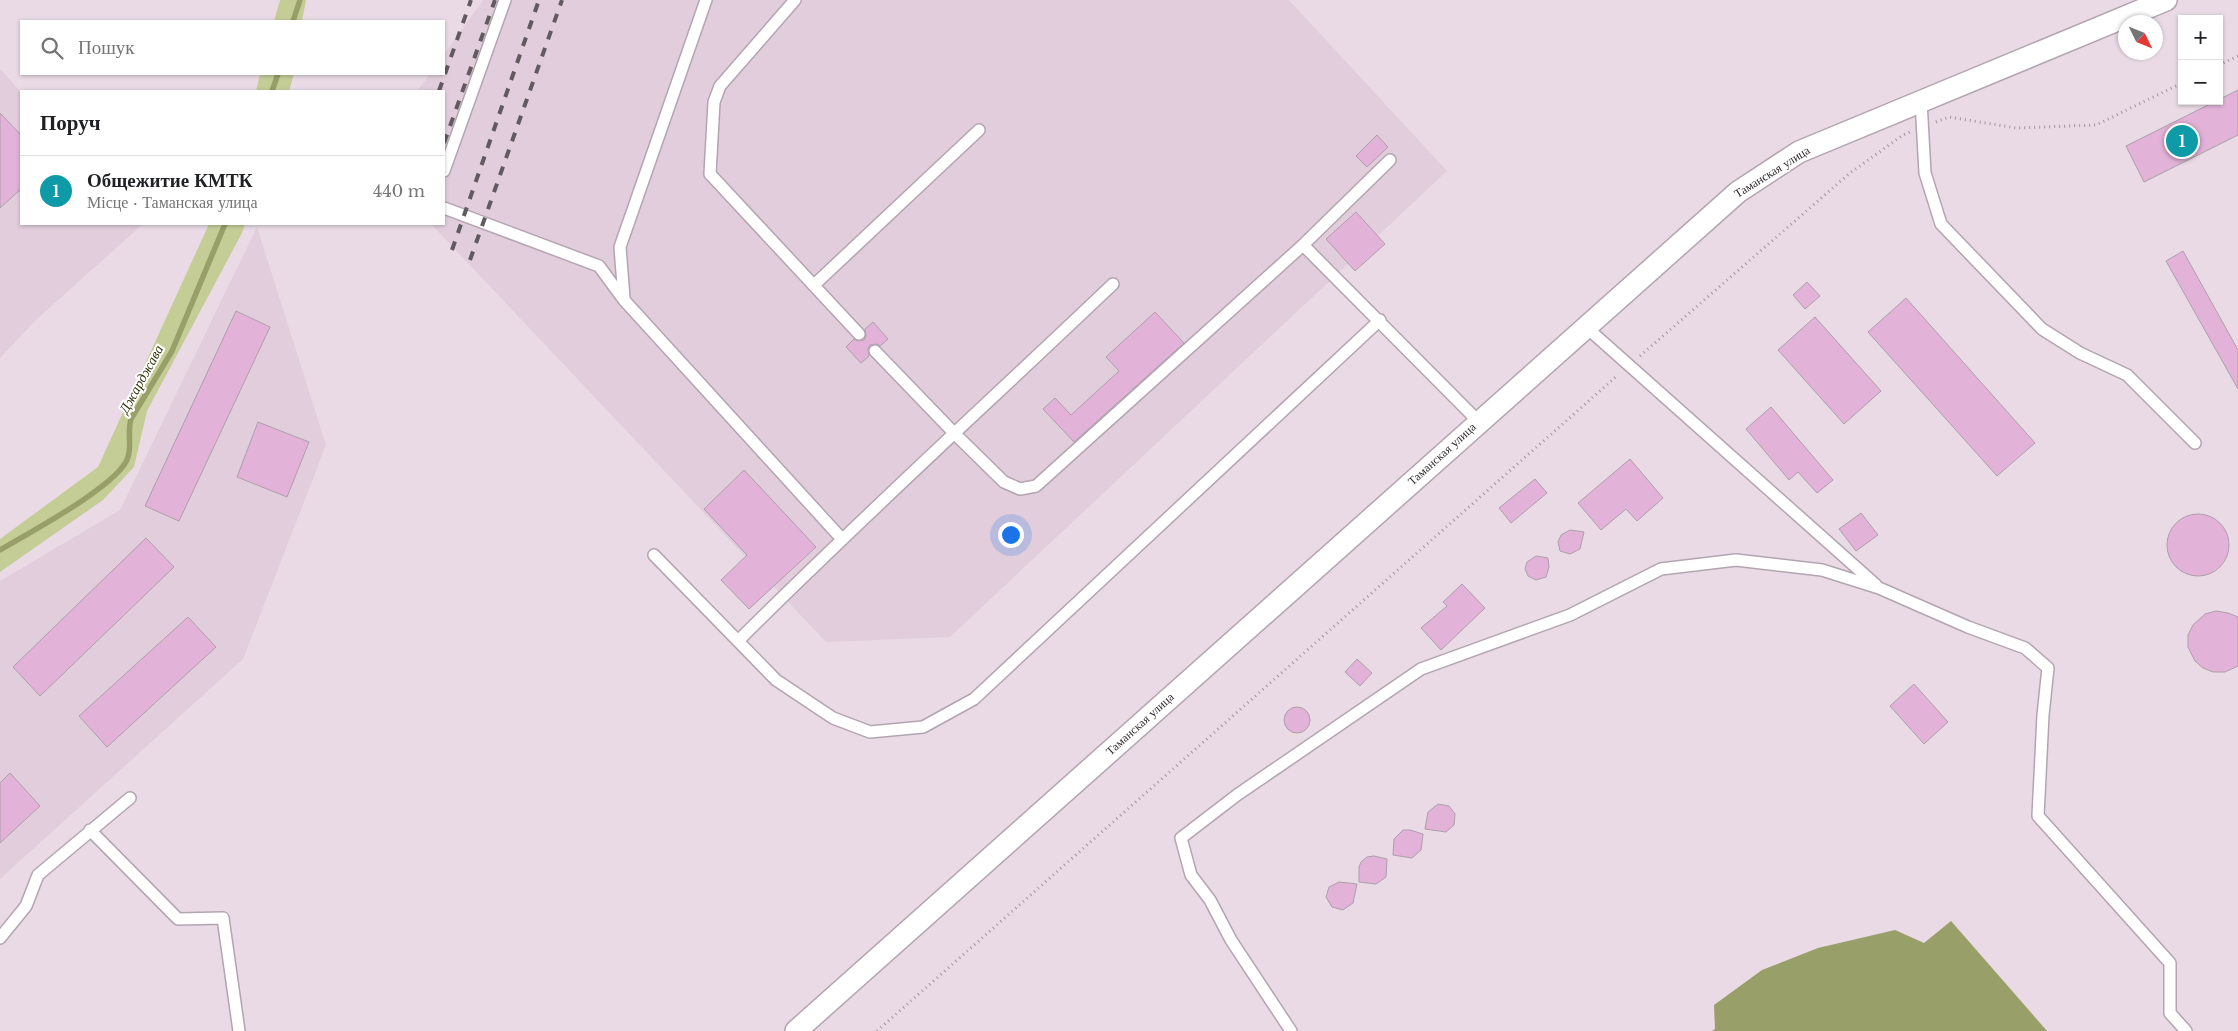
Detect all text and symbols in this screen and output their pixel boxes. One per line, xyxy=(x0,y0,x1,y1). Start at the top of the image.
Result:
north arrow xyxy=(2118,15,2163,60)
map controls xyxy=(2178,15,2223,105)
button: + xyxy=(2178,15,2223,60)
search box xyxy=(20,20,445,75)
icon: search xyxy=(38,34,66,62)
text: Пошук xyxy=(78,36,135,59)
button: − xyxy=(2178,60,2223,105)
text: Поруч xyxy=(40,110,101,136)
pin: 1 xyxy=(2166,122,2198,160)
street label: Таманская улица xyxy=(1731,142,1813,201)
text: Общежитие КМТК xyxy=(87,169,252,192)
text: 1 xyxy=(53,181,59,201)
text: 440 m xyxy=(373,181,425,201)
text: Місце · Таманская улица xyxy=(87,192,258,212)
water label: Джарджава xyxy=(114,342,167,418)
street label: Таманская улица xyxy=(1405,419,1479,488)
your location xyxy=(998,522,1024,548)
street label: Таманская улица xyxy=(1103,689,1177,758)

